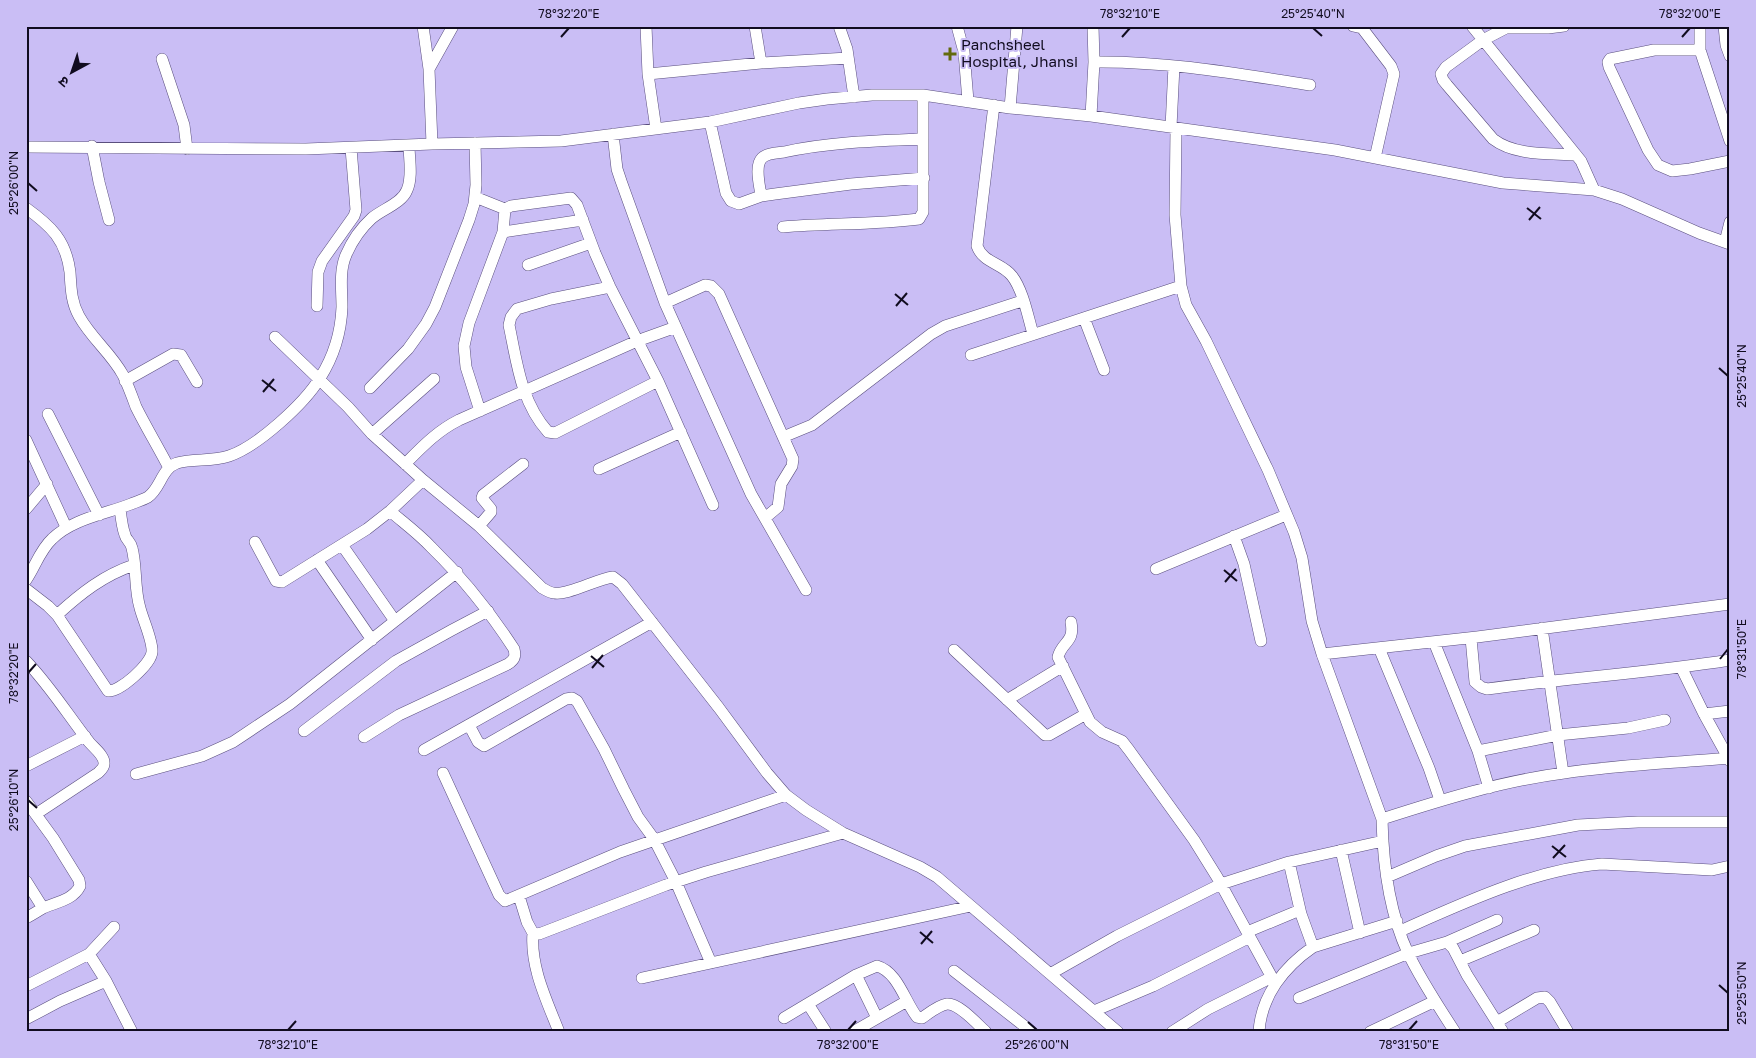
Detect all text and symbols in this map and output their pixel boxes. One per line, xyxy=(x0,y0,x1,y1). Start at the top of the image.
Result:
text: 78°32'20"E xyxy=(538,6,600,21)
text: 78°32'10"E xyxy=(1100,6,1160,21)
text: 25°25'40"N xyxy=(1281,6,1345,21)
text: 78°32'00"E xyxy=(1659,6,1721,21)
place label: Panchsheel Hospital, Jhansi xyxy=(961,35,1078,70)
marker: Panchsheel Hospital, Jhansi xyxy=(943,47,957,61)
north arrow xyxy=(48,48,98,98)
text: उ xyxy=(54,73,72,91)
text: 25°26'00"N xyxy=(6,151,21,215)
text: 25°25'40"N xyxy=(1734,344,1749,408)
text: 78°31'50"E xyxy=(1734,619,1749,679)
text: 78°32'20"E xyxy=(6,642,21,704)
text: 25°26'10"N xyxy=(6,769,21,831)
text: 25°25'50"N xyxy=(1734,961,1749,1025)
text: 78°32'10"E xyxy=(258,1037,318,1052)
text: 78°32'00"E xyxy=(817,1037,879,1052)
text: 25°26'00"N xyxy=(1005,1037,1069,1052)
text: 78°31'50"E xyxy=(1379,1037,1439,1052)

